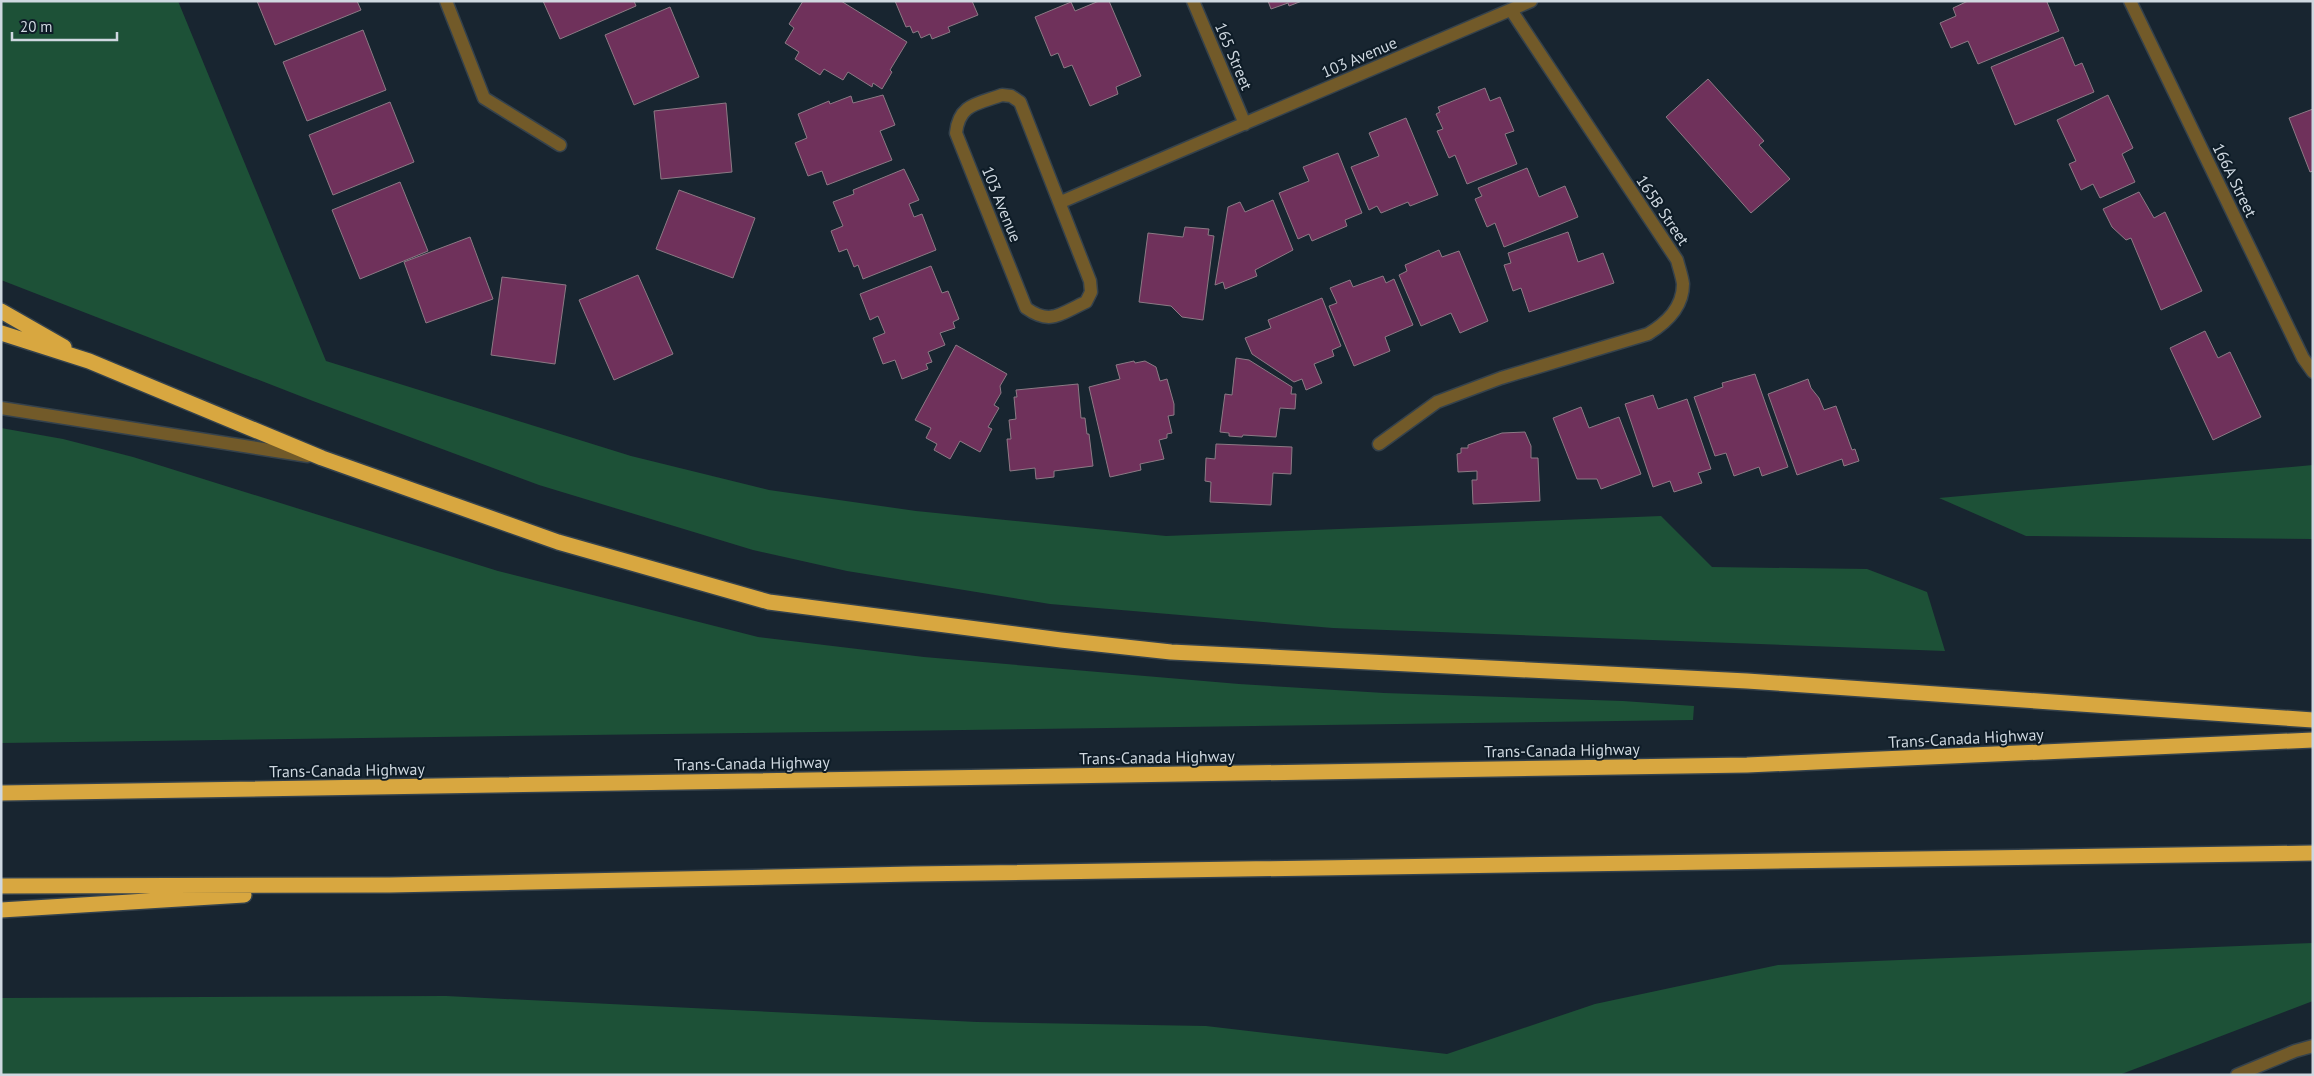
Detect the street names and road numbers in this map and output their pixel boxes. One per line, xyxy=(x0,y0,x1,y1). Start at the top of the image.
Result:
street label: 165 Street xyxy=(1211,19,1257,93)
street label: 103 Avenue xyxy=(1318,32,1400,82)
street label: 166A Street xyxy=(2208,140,2262,221)
street label: 103 Avenue xyxy=(978,163,1026,245)
street label: 165B Street xyxy=(1632,171,1694,249)
street label: Trans-Canada Highway xyxy=(1888,724,2045,752)
street label: Trans-Canada Highway xyxy=(1484,739,1641,761)
street label: Trans-Canada Highway xyxy=(1079,746,1236,768)
street label: Trans-Canada Highway xyxy=(674,752,831,774)
street label: Trans-Canada Highway xyxy=(269,759,426,781)

